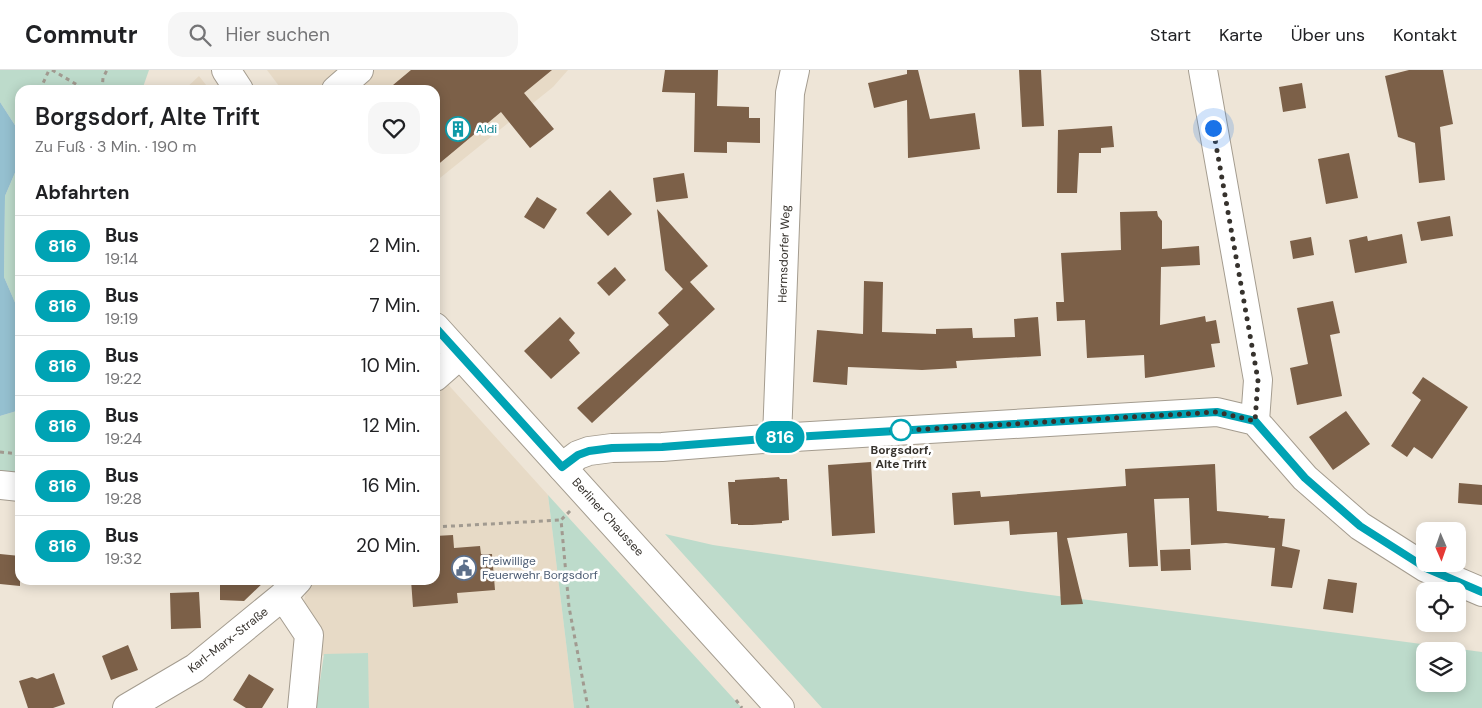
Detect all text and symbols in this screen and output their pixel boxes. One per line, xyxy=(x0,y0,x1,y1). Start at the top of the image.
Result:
search box xyxy=(168,12,518,57)
text: Commutr xyxy=(25,19,138,50)
icon: search xyxy=(186,21,214,49)
text: Hier suchen xyxy=(226,22,330,47)
text: Start xyxy=(1150,23,1191,47)
text: Karte xyxy=(1219,23,1263,47)
text: Über uns xyxy=(1291,23,1365,47)
text: Kontakt xyxy=(1393,23,1457,47)
text: Borgsdorf, Alte Trift xyxy=(35,101,260,132)
button: heart xyxy=(368,102,420,154)
building icon: Aldi xyxy=(445,116,471,142)
your location xyxy=(1201,116,1226,141)
place label: Aldi xyxy=(476,121,497,137)
text: Zu Fuß · 3 Min. · 190 m xyxy=(35,136,197,157)
text: Abfahrten xyxy=(35,180,129,205)
street label: Hermsdorfer Weg xyxy=(774,204,794,303)
text: Bus xyxy=(105,223,139,248)
text: 2 Min. xyxy=(369,233,420,258)
text: 816 xyxy=(48,234,77,258)
text: 19:14 xyxy=(105,248,138,269)
text: Bus xyxy=(105,283,139,308)
text: 7 Min. xyxy=(370,293,420,318)
text: 816 xyxy=(48,294,77,318)
text: 19:19 xyxy=(105,308,138,329)
text: Bus xyxy=(105,343,139,368)
text: 10 Min. xyxy=(361,353,420,378)
text: 816 xyxy=(48,354,77,378)
text: 19:22 xyxy=(105,368,142,389)
text: Bus xyxy=(105,403,139,428)
text: 12 Min. xyxy=(363,413,420,438)
text: 816 xyxy=(48,414,77,438)
marker: Borgsdorf, Alte Trift xyxy=(890,419,912,441)
line badge: 816 xyxy=(751,421,809,453)
text: 816 xyxy=(766,425,795,449)
text: 19:24 xyxy=(105,428,142,449)
place label: Borgsdorf, Alte Trift xyxy=(871,442,931,472)
text: Bus xyxy=(105,463,139,488)
text: 16 Min. xyxy=(362,473,420,498)
text: 816 xyxy=(48,474,77,498)
street label: Berliner Chaussee xyxy=(569,474,648,560)
text: 19:28 xyxy=(105,488,142,509)
north arrow xyxy=(1416,522,1466,572)
map controls xyxy=(1416,522,1466,692)
text: Bus xyxy=(105,523,139,548)
text: 20 Min. xyxy=(356,533,420,558)
text: 816 xyxy=(48,534,77,558)
text: 19:32 xyxy=(105,548,142,569)
place label: Freiwillige Feuerwehr Borgsdorf xyxy=(482,553,598,583)
public building icon: Freiwillige Feuerwehr Borgsdorf xyxy=(451,555,477,581)
button: locate xyxy=(1416,582,1466,632)
street label: Karl-Marx-Straße xyxy=(185,604,272,676)
button: layers xyxy=(1416,642,1466,692)

